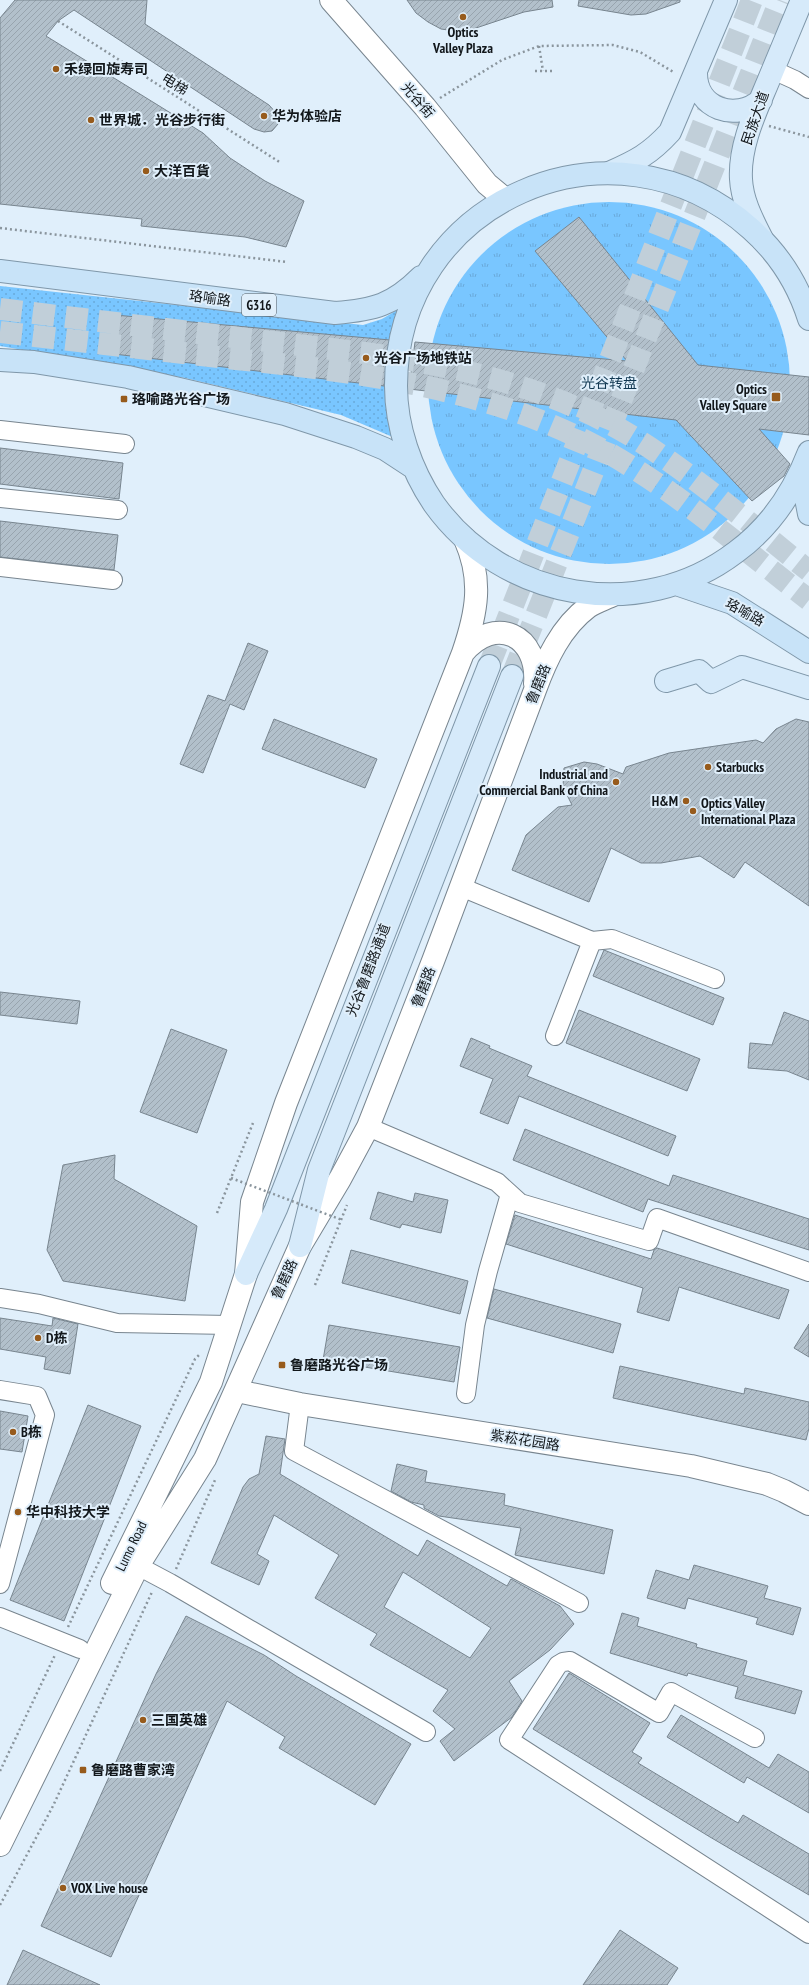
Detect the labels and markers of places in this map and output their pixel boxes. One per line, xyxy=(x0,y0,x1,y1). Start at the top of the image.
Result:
marker: Optics Valley Plaza xyxy=(458,12,468,22)
place label: Optics Valley Plaza xyxy=(432,23,493,57)
place label: 禾绿回旋寿司 xyxy=(64,60,148,78)
marker: 禾绿回旋寿司 xyxy=(51,64,61,74)
place label: 华为体验店 xyxy=(272,107,342,125)
place label: 世界城．光谷步行街 xyxy=(99,111,225,129)
marker: 华为体验店 xyxy=(259,111,269,121)
marker: 世界城．光谷步行街 xyxy=(86,115,96,125)
place label: 大洋百貨 xyxy=(154,162,210,180)
marker: 大洋百貨 xyxy=(141,166,151,176)
place label: 光谷广场地铁站 xyxy=(374,349,472,367)
marker: 光谷广场地铁站 xyxy=(361,353,371,363)
place label: Optics Valley Square xyxy=(699,380,767,414)
place label: 珞喻路光谷广场 xyxy=(132,390,230,408)
marker: Optics Valley Square xyxy=(770,391,782,403)
marker: 珞喻路光谷广场 xyxy=(119,394,129,404)
place label: Starbucks xyxy=(716,758,764,776)
marker: Starbucks xyxy=(703,762,713,772)
place label: Industrial and Commercial Bank of China xyxy=(479,765,608,799)
marker: Industrial and Commercial Bank of China xyxy=(611,777,621,787)
place label: H&M xyxy=(652,792,678,810)
place label: Optics Valley International Plaza xyxy=(701,794,796,828)
marker: H&M xyxy=(681,796,691,806)
marker: Optics Valley International Plaza xyxy=(688,806,698,816)
place label: D栋 xyxy=(46,1329,68,1347)
marker: D栋 xyxy=(33,1333,43,1343)
place label: 鲁磨路光谷广场 xyxy=(290,1356,388,1374)
marker: 鲁磨路光谷广场 xyxy=(277,1360,287,1370)
place label: B栋 xyxy=(21,1423,42,1441)
marker: B栋 xyxy=(8,1427,18,1437)
place label: 华中科技大学 xyxy=(26,1503,110,1521)
marker: 华中科技大学 xyxy=(13,1507,23,1517)
place label: 三国英雄 xyxy=(151,1711,207,1729)
marker: 三国英雄 xyxy=(138,1715,148,1725)
place label: 鲁磨路曹家湾 xyxy=(91,1761,175,1779)
marker: 鲁磨路曹家湾 xyxy=(78,1765,88,1775)
place label: VOX Live house xyxy=(70,1879,148,1897)
marker: VOX Live house xyxy=(58,1883,68,1893)

